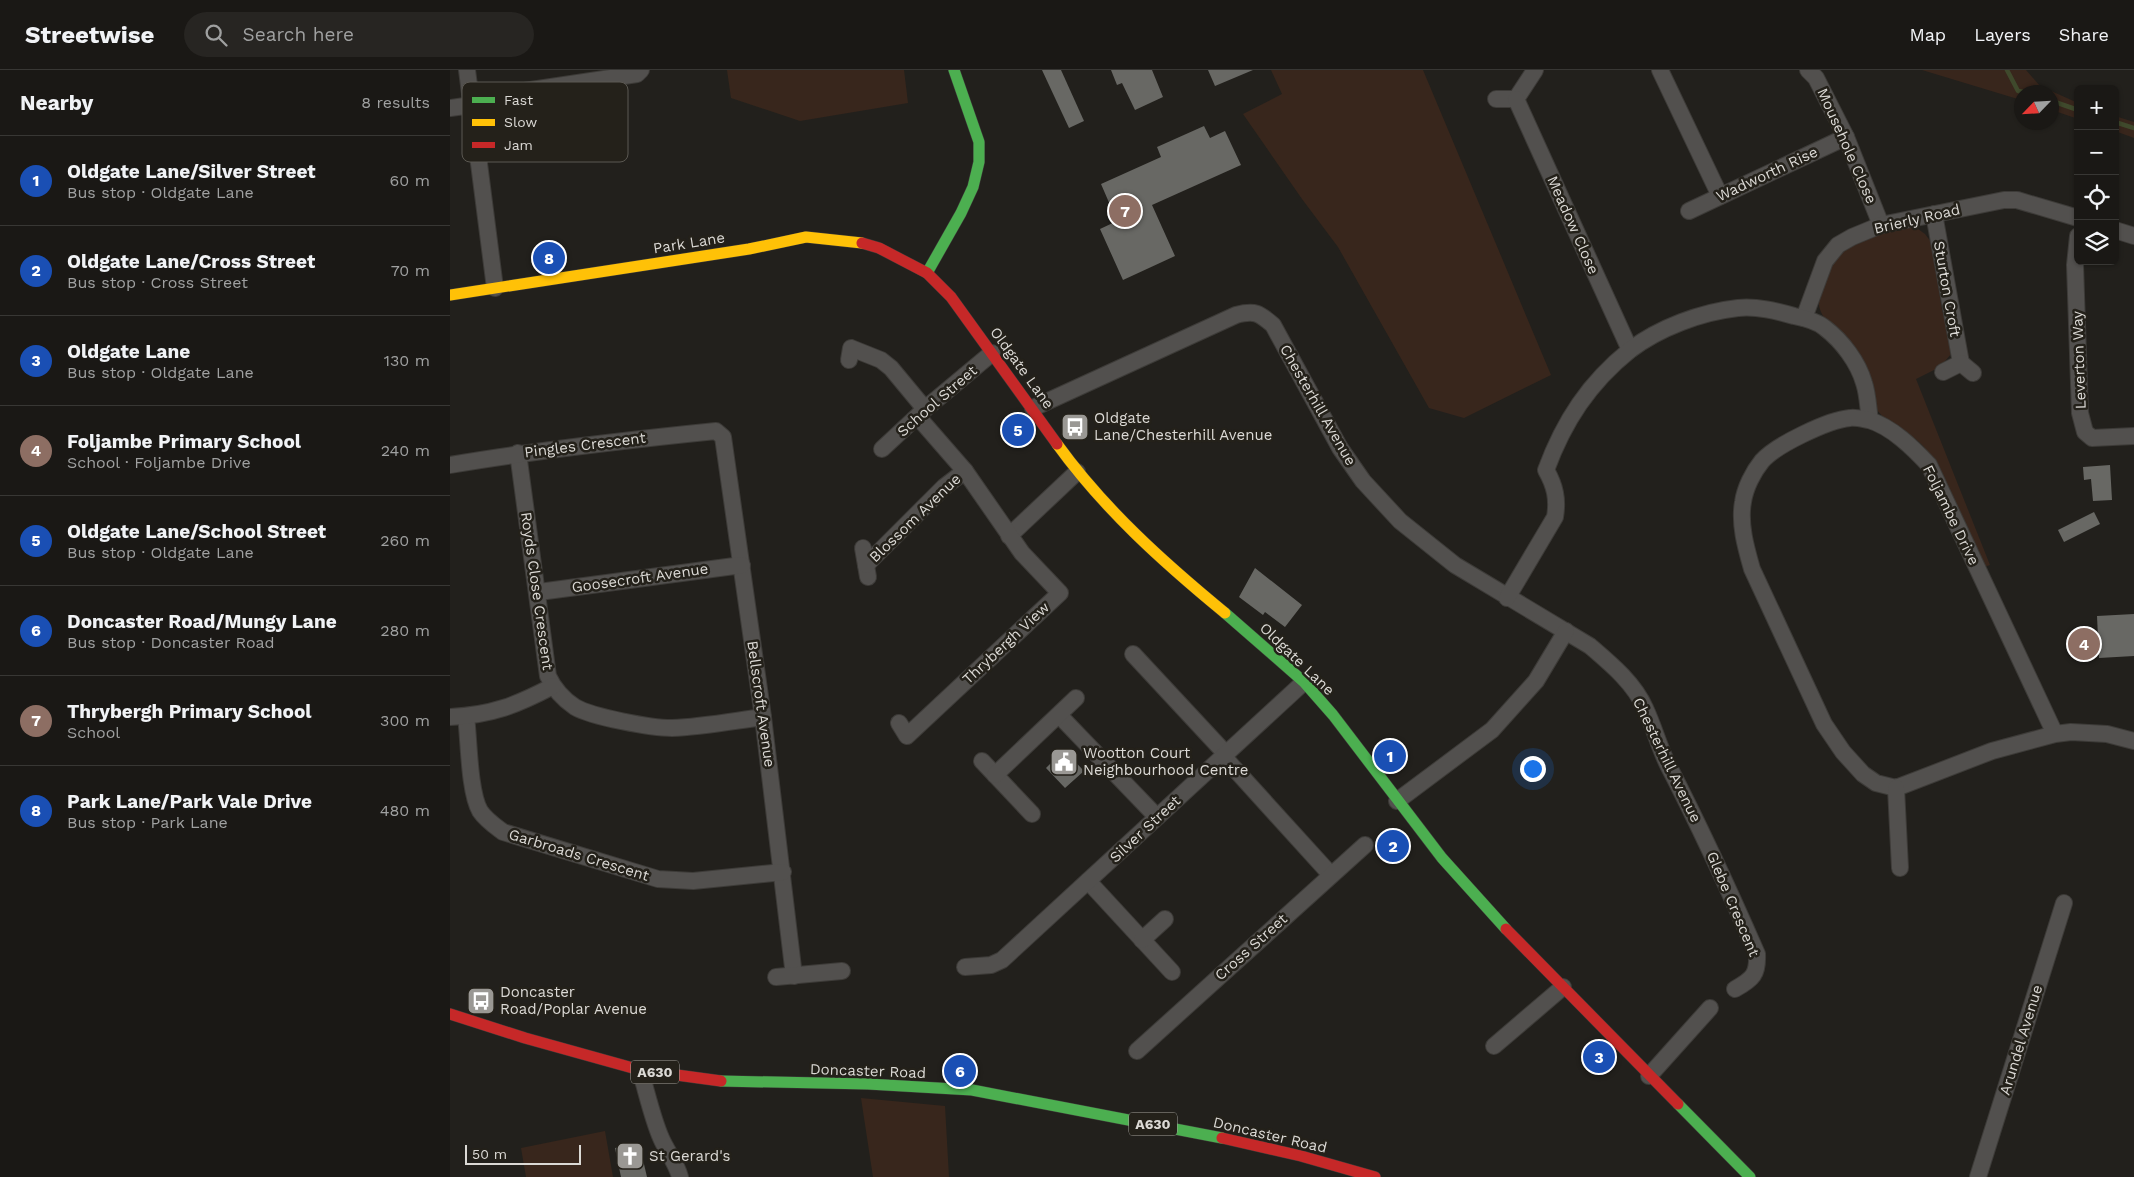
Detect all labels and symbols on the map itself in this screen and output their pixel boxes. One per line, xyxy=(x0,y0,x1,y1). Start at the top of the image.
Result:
legend xyxy=(462,82,628,162)
street label: Mousehole Close xyxy=(1813,85,1881,207)
north arrow xyxy=(2014,85,2059,130)
text: Fast xyxy=(504,92,533,108)
text: Slow xyxy=(504,114,537,130)
text: Jam xyxy=(504,137,533,153)
street label: Wadworth Rise xyxy=(1713,143,1821,205)
street label: Meadow Close xyxy=(1543,173,1603,277)
pin: 7 xyxy=(1109,192,1141,230)
street label: Brierly Road xyxy=(1872,200,1962,238)
street label: Park Lane xyxy=(652,228,726,258)
pin: 8 xyxy=(533,239,565,277)
street label: Sturton Croft xyxy=(1930,240,1964,339)
street label: Leverton Way xyxy=(2068,310,2090,409)
street label: Oldgate Lane xyxy=(986,324,1058,412)
street label: Chesterhill Avenue xyxy=(1276,341,1360,469)
street label: School Street xyxy=(893,361,981,440)
place label: Oldgate Lane/Chesterhill Avenue xyxy=(1094,409,1272,444)
pin: 5 xyxy=(1002,411,1034,449)
bus stop icon: Oldgate Lane/Chesterhill Avenue xyxy=(1060,412,1090,442)
street label: Pingles Crescent xyxy=(523,429,647,461)
street label: Foljambe Drive xyxy=(1919,462,1983,568)
street label: Blossom Avenue xyxy=(866,470,964,566)
street label: Royds Close Crescent xyxy=(517,511,557,672)
street label: Goosecroft Avenue xyxy=(571,560,709,596)
street label: Thrybergh View xyxy=(959,598,1054,688)
street label: Oldgate Lane xyxy=(1256,619,1338,699)
pin: 4 xyxy=(2068,625,2100,663)
street label: Bellscroft Avenue xyxy=(743,640,779,768)
street label: Chesterhill Avenue xyxy=(1629,695,1705,825)
pin: 1 xyxy=(1374,737,1406,775)
place label: Wootton Court Neighbourhood Centre xyxy=(1083,744,1248,779)
public building icon: Wootton Court Neighbourhood Centre xyxy=(1049,747,1079,777)
your location xyxy=(1520,756,1546,782)
street label: Silver Street xyxy=(1106,791,1185,866)
street label: Garbroads Crescent xyxy=(507,825,652,885)
pin: 2 xyxy=(1377,827,1409,865)
street label: Glebe Crescent xyxy=(1703,849,1764,960)
street label: Cross Street xyxy=(1211,909,1291,984)
place label: Doncaster Road/Poplar Avenue xyxy=(500,983,647,1018)
street label: Arundel Avenue xyxy=(1996,983,2046,1097)
bus stop icon: Doncaster Road/Poplar Avenue xyxy=(466,986,496,1016)
pin: 3 xyxy=(1583,1038,1615,1076)
pin: 6 xyxy=(944,1052,976,1090)
road number: A630 xyxy=(631,1060,679,1084)
street label: Doncaster Road xyxy=(810,1060,926,1082)
road number: A630 xyxy=(1129,1112,1177,1136)
street label: Doncaster Road xyxy=(1211,1113,1329,1157)
church icon: St Gerard's xyxy=(615,1141,645,1171)
scale bar xyxy=(465,1142,581,1165)
place label: St Gerard's xyxy=(649,1147,731,1165)

